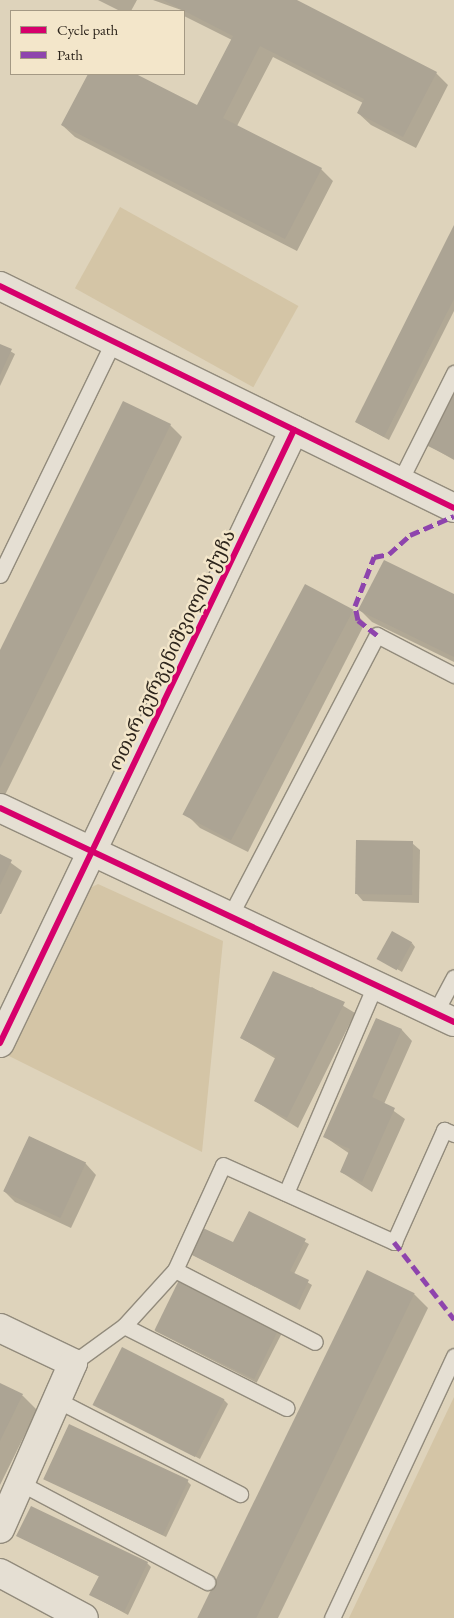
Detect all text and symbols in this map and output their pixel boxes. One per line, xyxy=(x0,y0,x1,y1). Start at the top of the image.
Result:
legend xyxy=(10,10,185,75)
text: Cycle path xyxy=(57,20,118,39)
text: Path xyxy=(57,45,83,64)
street label: ოთარ გურგენიშვილის ქუჩა xyxy=(104,526,240,774)

